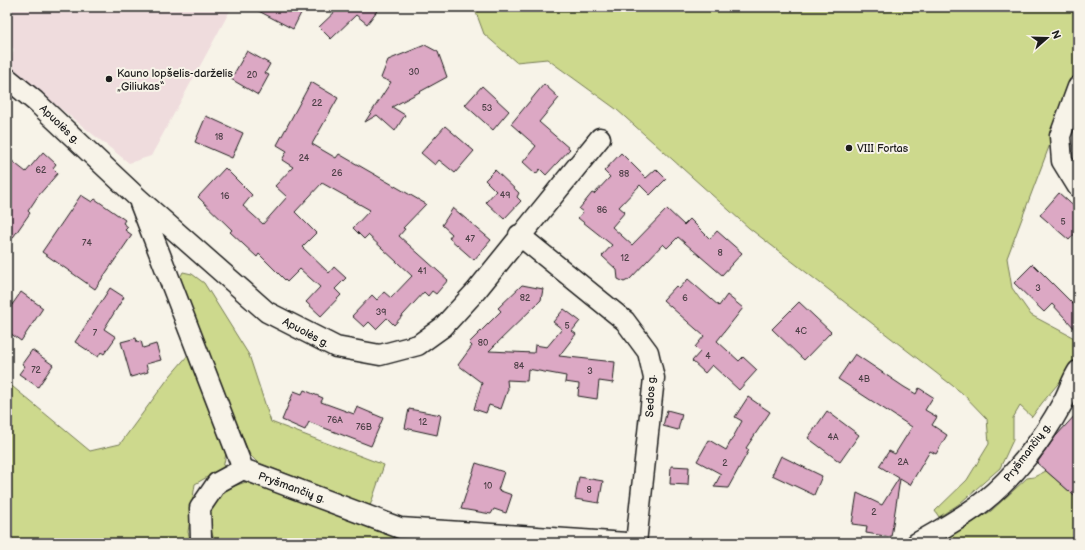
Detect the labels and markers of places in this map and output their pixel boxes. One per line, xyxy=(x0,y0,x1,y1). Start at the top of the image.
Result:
place label: Kauno lopšelis-darželis „Giliukas“ xyxy=(117,67,233,93)
marker: Kauno lopšelis-darželis „Giliukas“ xyxy=(104,74,114,84)
place label: VIII Fortas xyxy=(857,142,909,155)
marker: VIII Fortas xyxy=(844,143,854,153)

